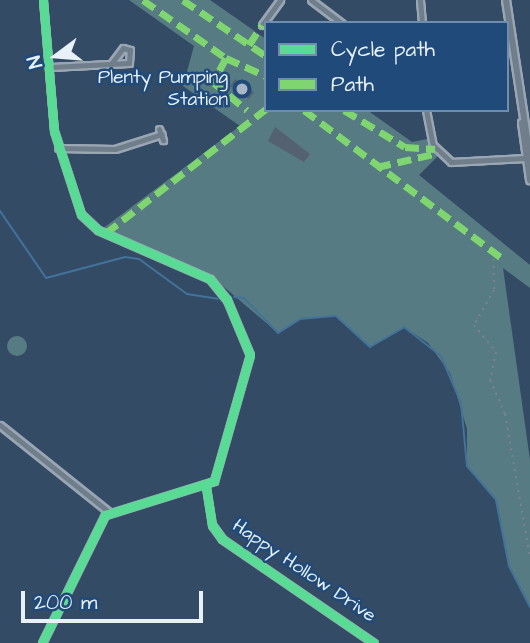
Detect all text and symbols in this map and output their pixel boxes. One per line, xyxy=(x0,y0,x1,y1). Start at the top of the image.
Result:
north arrow xyxy=(21,21,91,91)
legend xyxy=(264,21,509,112)
text: Cycle path xyxy=(331,35,435,64)
text: N xyxy=(21,52,50,71)
place label: Plenty Pumping Station xyxy=(98,67,228,111)
text: Path xyxy=(331,70,374,99)
marker: Plenty Pumping Station xyxy=(234,81,250,97)
street label: Happy Hollow Drive xyxy=(228,515,380,627)
scale bar xyxy=(24,576,206,620)
text: 200 m xyxy=(34,588,97,617)

